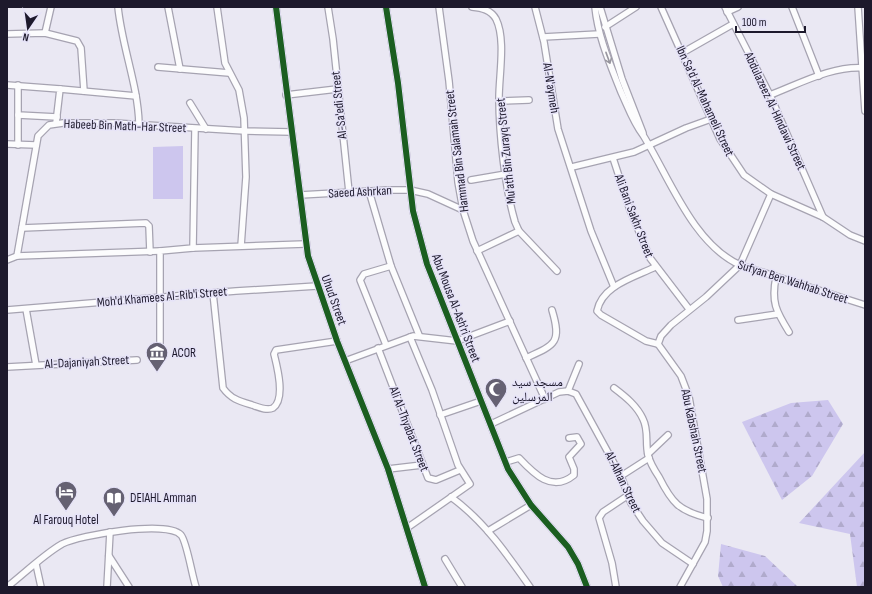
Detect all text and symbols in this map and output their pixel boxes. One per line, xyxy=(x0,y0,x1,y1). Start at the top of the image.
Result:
north arrow xyxy=(8,8,48,48)
scale bar xyxy=(736,8,805,34)
text: 100 m xyxy=(742,15,767,30)
text: N xyxy=(21,30,30,44)
street label: Ibn Sa'd Al-Mahameli Street xyxy=(672,43,738,159)
street label: Abdulazeez Al-Hindawi Street xyxy=(740,49,809,172)
one-way arrow xyxy=(604,52,612,64)
street label: Al-N'aymeh xyxy=(539,61,563,114)
street label: Al-Sa'edi Street xyxy=(327,70,351,141)
street label: Hammad Bin Salamah Street xyxy=(442,89,472,213)
street label: Mu'ath Bin Zurayq Street xyxy=(492,97,520,205)
street label: Habeeb Bin Math-Har Street xyxy=(63,116,187,136)
street label: Ali Bani Sakhr Street xyxy=(610,171,657,260)
street label: Saeed Ashrkan xyxy=(328,182,392,202)
street label: Abu Mousa Al-Ash'ri Street xyxy=(428,251,484,364)
street label: Sufyan Ben Wahhab Street xyxy=(736,257,850,307)
street label: Uhud Street xyxy=(318,273,350,327)
street label: Moh'd Khamees Al-Rib'i Street xyxy=(96,283,228,311)
museum icon: ACOR xyxy=(144,340,170,373)
place label: ACOR xyxy=(171,345,196,361)
street label: Al-Dajaniyah Street xyxy=(43,352,130,372)
place label: مسجد سيد المرسلين xyxy=(512,374,563,405)
mosque icon: مسجد سيد المرسلين xyxy=(483,376,509,409)
street label: Ali Al-Thyabat Street xyxy=(385,383,433,474)
street label: Abu Kabshah Street xyxy=(677,387,711,474)
street label: Al-Alhan Street xyxy=(601,448,645,515)
hotel icon: Al Farouq Hotel xyxy=(53,479,79,512)
library icon: DEIAHL Amman xyxy=(101,485,127,518)
place label: DEIAHL Amman xyxy=(130,490,197,506)
place label: Al Farouq Hotel xyxy=(32,512,99,528)

